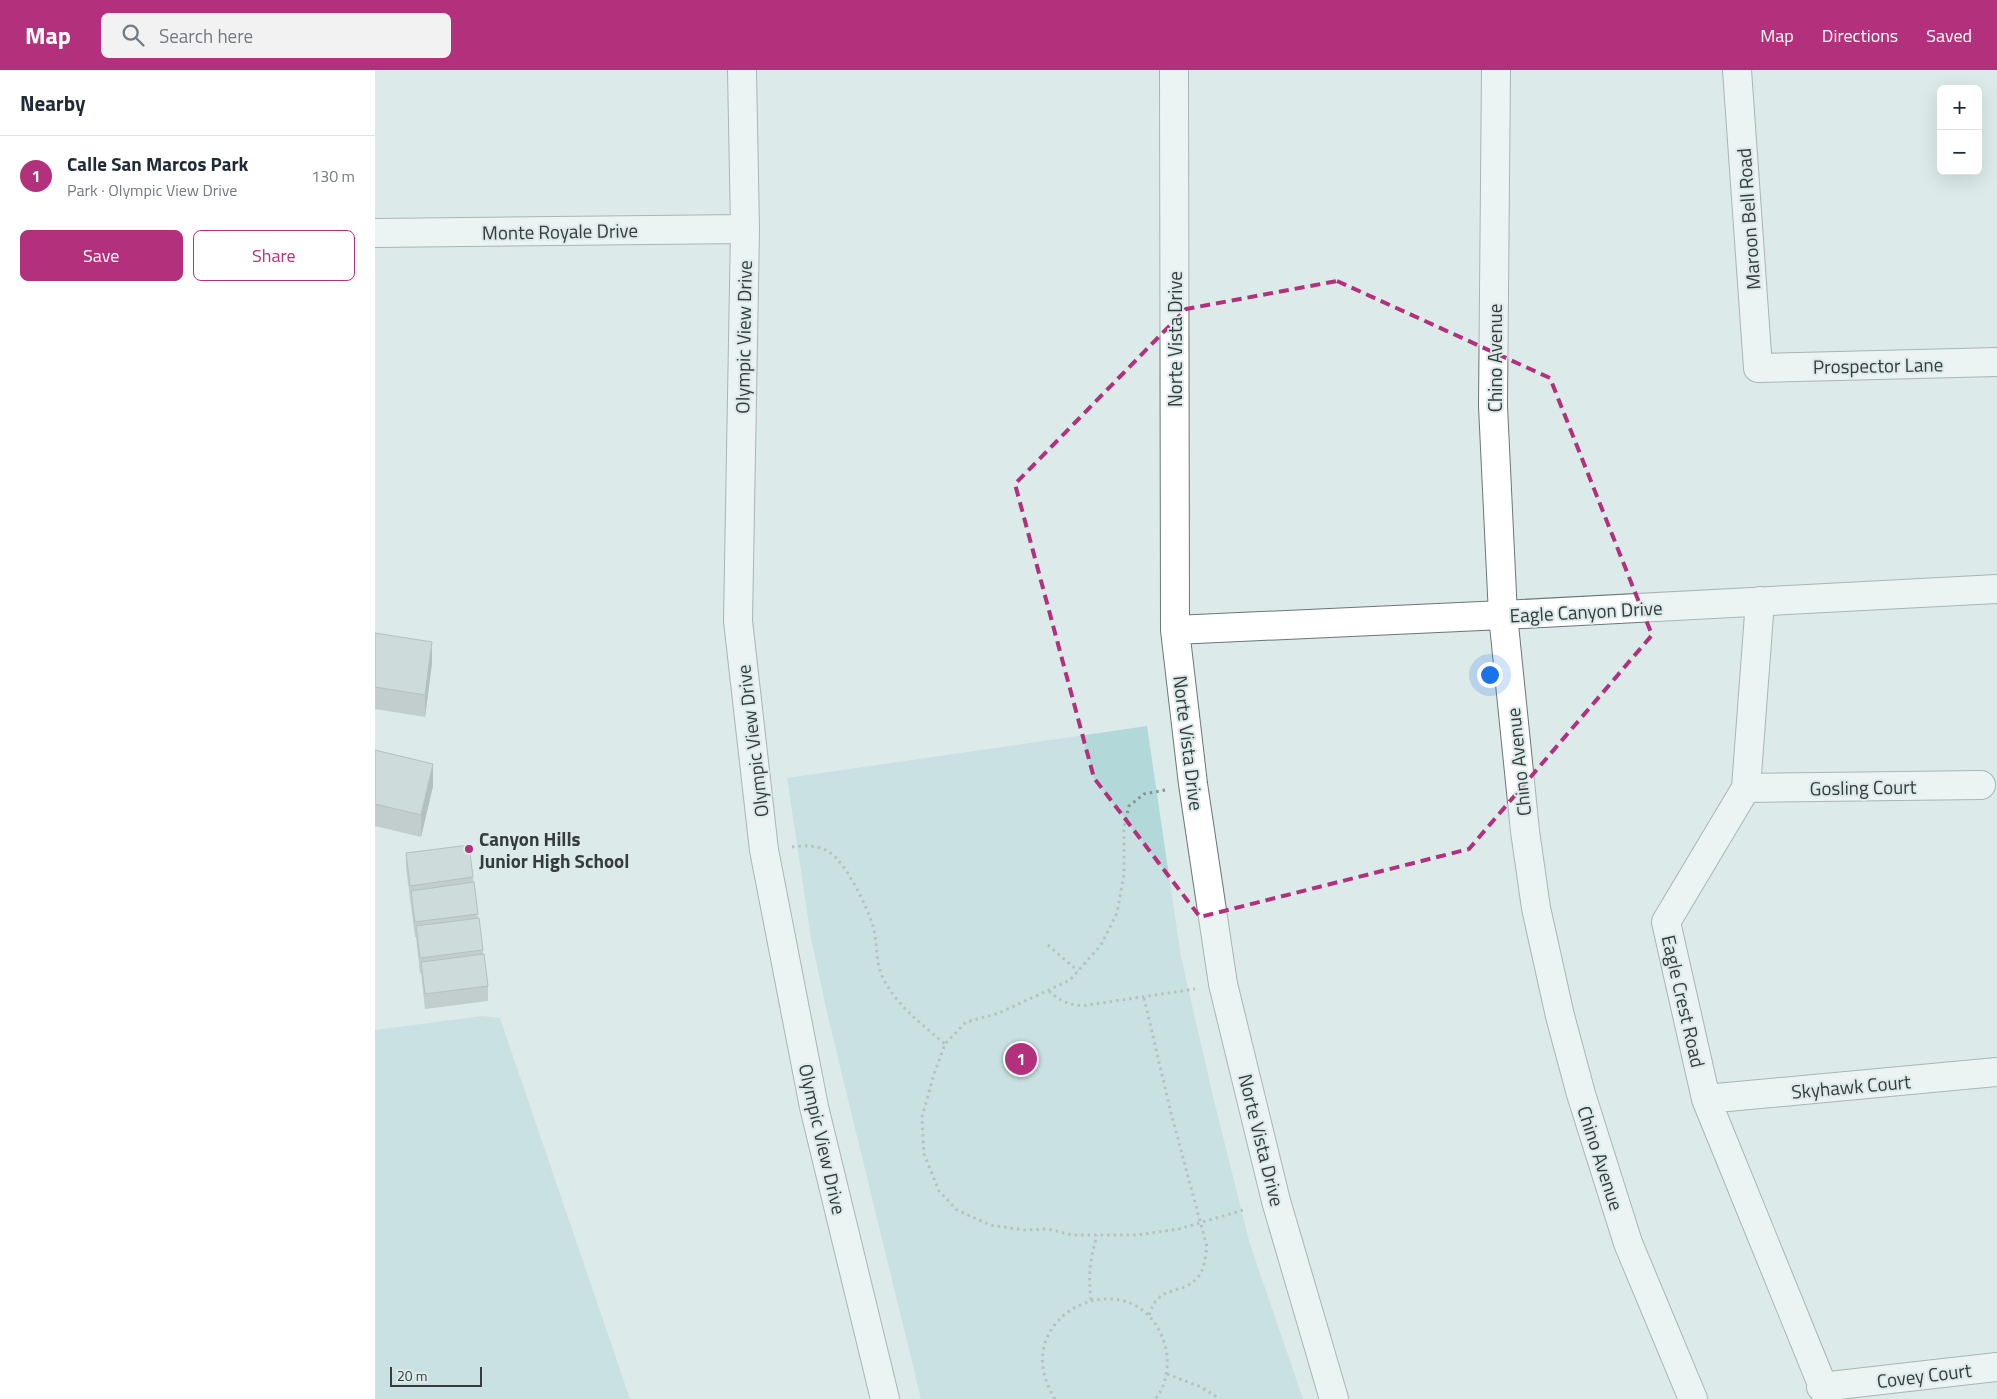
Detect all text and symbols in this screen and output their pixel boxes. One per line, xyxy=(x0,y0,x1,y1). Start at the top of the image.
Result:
search box xyxy=(101,13,451,58)
text: Map xyxy=(25,17,71,53)
icon: search xyxy=(119,21,147,49)
text: Search here xyxy=(159,21,253,50)
text: Map xyxy=(1760,22,1794,49)
text: Directions xyxy=(1822,22,1898,49)
text: Saved xyxy=(1926,22,1972,49)
map controls xyxy=(1937,85,1982,175)
button: + xyxy=(1937,85,1982,130)
text: Nearby xyxy=(20,87,85,119)
button: − xyxy=(1937,130,1982,175)
street label: Maroon Bell Road xyxy=(1729,147,1767,291)
text: Calle San Marcos Park xyxy=(67,149,248,178)
text: 1 xyxy=(32,164,40,188)
text: 130 m xyxy=(311,164,355,188)
text: Park · Olympic View Drive xyxy=(67,178,237,202)
street label: Monte Royale Drive xyxy=(482,215,638,247)
button: Save xyxy=(20,230,183,281)
button: Share xyxy=(193,230,355,281)
street label: Olympic View Drive xyxy=(727,260,759,414)
street label: Norte Vista Drive xyxy=(1160,271,1189,407)
street label: Chino Avenue xyxy=(1480,304,1509,412)
street label: Prospector Lane xyxy=(1813,349,1943,381)
street label: Eagle Canyon Drive xyxy=(1509,593,1663,629)
your location xyxy=(1477,662,1503,688)
street label: Olympic View Drive xyxy=(728,663,776,819)
street label: Norte Vista Drive xyxy=(1166,674,1212,812)
street label: Chino Avenue xyxy=(1498,707,1538,817)
street label: Gosling Court xyxy=(1809,772,1917,802)
place label: Canyon Hills Junior High School xyxy=(479,824,629,875)
marker: Canyon Hills Junior High School xyxy=(463,843,475,855)
street label: Eagle Crest Road xyxy=(1655,932,1713,1070)
pin: 1 xyxy=(1005,1040,1037,1078)
street label: Olympic View Drive xyxy=(792,1061,854,1217)
street label: Skyhawk Court xyxy=(1790,1066,1912,1106)
street label: Norte Vista Drive xyxy=(1232,1071,1292,1209)
street label: Chino Avenue xyxy=(1570,1102,1632,1214)
street label: Covey Court xyxy=(1875,1355,1973,1395)
scale bar xyxy=(390,1364,483,1387)
text: 20 m xyxy=(397,1365,427,1386)

